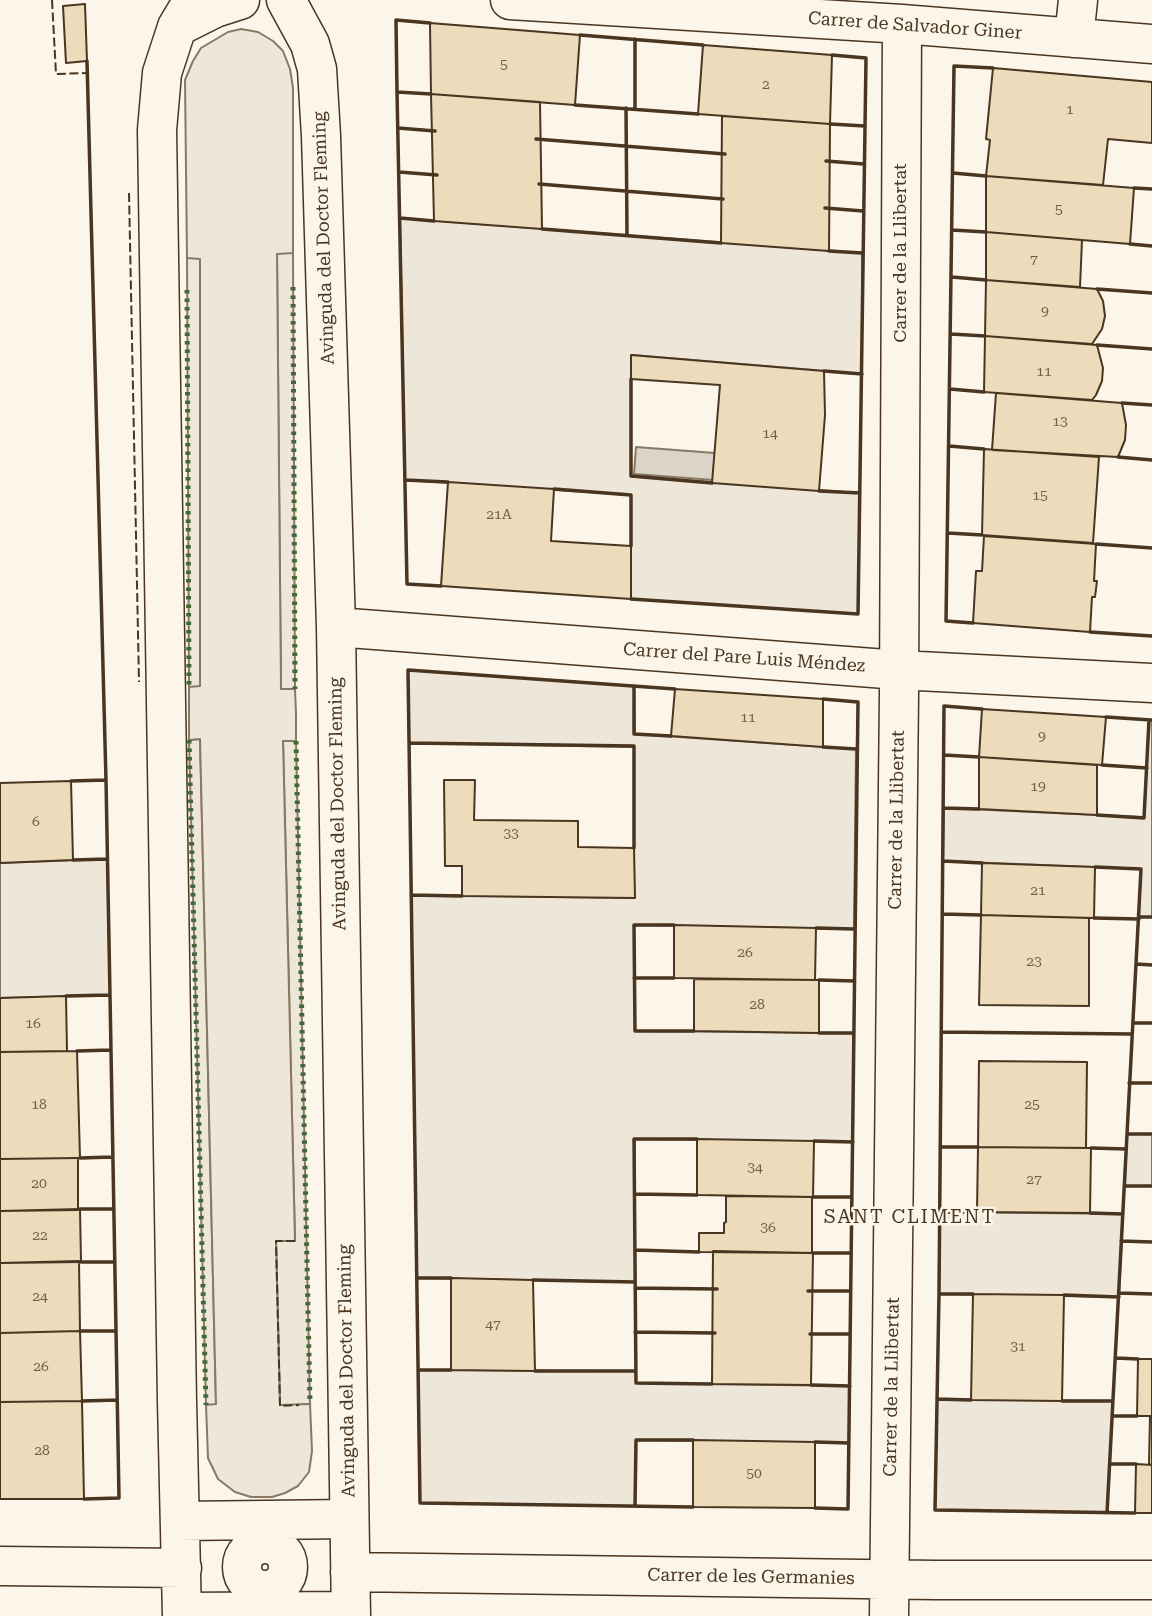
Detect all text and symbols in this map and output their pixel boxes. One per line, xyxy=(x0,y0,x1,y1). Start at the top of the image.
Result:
street label: Carrer de Salvador Giner xyxy=(807,8,1023,44)
house number: 5 xyxy=(500,57,508,73)
house number: 2 xyxy=(762,77,770,93)
house number: 1 xyxy=(1066,102,1074,118)
street label: Avinguda del Doctor Fleming xyxy=(309,111,339,365)
street label: Carrer de la Llibertat xyxy=(890,163,912,343)
house number: 5 xyxy=(1055,202,1063,218)
house number: 7 xyxy=(1030,252,1038,268)
house number: 9 xyxy=(1041,304,1049,320)
house number: 11 xyxy=(1036,364,1052,380)
house number: 13 xyxy=(1052,414,1068,430)
house number: 14 xyxy=(762,426,778,442)
house number: 15 xyxy=(1032,488,1048,504)
house number: 21A xyxy=(486,507,512,523)
street label: Carrer del Pare Luis Méndez xyxy=(622,639,866,677)
street label: Avinguda del Doctor Fleming xyxy=(325,677,351,931)
house number: 11 xyxy=(740,710,756,726)
house number: 9 xyxy=(1038,729,1046,745)
street label: Carrer de la Llibertat xyxy=(885,730,909,910)
house number: 19 xyxy=(1030,779,1046,795)
house number: 6 xyxy=(32,814,40,830)
house number: 33 xyxy=(503,826,519,842)
house number: 21 xyxy=(1030,883,1046,899)
house number: 26 xyxy=(737,945,753,961)
house number: 23 xyxy=(1026,954,1042,970)
house number: 28 xyxy=(749,997,765,1013)
house number: 16 xyxy=(25,1016,41,1032)
house number: 18 xyxy=(31,1097,47,1113)
house number: 25 xyxy=(1024,1097,1040,1113)
house number: 34 xyxy=(747,1160,763,1176)
house number: 27 xyxy=(1026,1172,1042,1188)
house number: 20 xyxy=(31,1176,47,1192)
district label: SANT CLIMENT xyxy=(825,1206,995,1228)
house number: 36 xyxy=(760,1220,776,1236)
house number: 22 xyxy=(32,1228,48,1244)
street label: Avinguda del Doctor Fleming xyxy=(334,1244,360,1498)
house number: 24 xyxy=(32,1289,48,1305)
street label: Carrer de la Llibertat xyxy=(880,1297,904,1477)
house number: 47 xyxy=(485,1317,501,1333)
house number: 31 xyxy=(1010,1339,1026,1355)
house number: 26 xyxy=(33,1359,49,1375)
house number: 28 xyxy=(34,1443,50,1459)
house number: 50 xyxy=(746,1466,762,1482)
street label: Carrer de les Germanies xyxy=(647,1564,855,1590)

